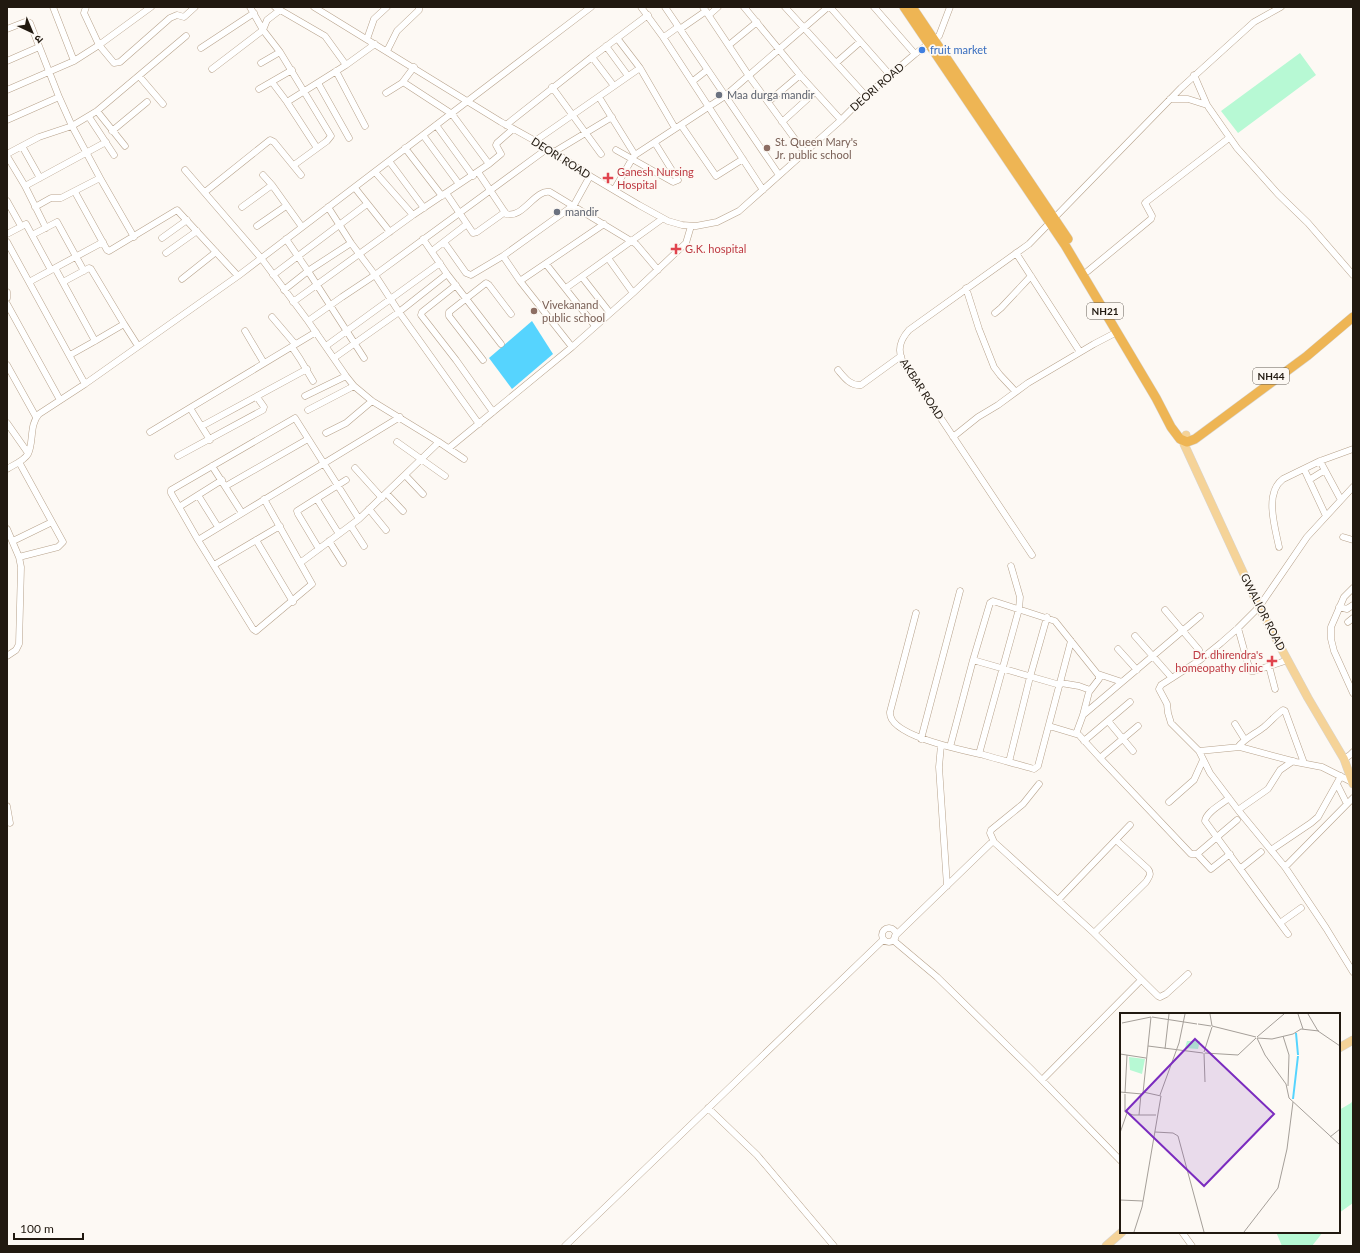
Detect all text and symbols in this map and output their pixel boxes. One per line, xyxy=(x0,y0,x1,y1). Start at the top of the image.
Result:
north arrow xyxy=(12,12,52,52)
text: उ xyxy=(32,33,46,47)
place label: fruit market xyxy=(930,43,987,56)
marker: fruit market xyxy=(917,45,927,55)
street label: DEORI ROAD xyxy=(847,60,906,114)
place label: Maa durga mandir xyxy=(727,88,814,101)
marker: Maa durga mandir xyxy=(714,90,724,100)
street label: DEORI ROAD xyxy=(529,134,593,181)
place label: St. Queen Mary's Jr. public school xyxy=(775,135,858,161)
marker: St. Queen Mary's Jr. public school xyxy=(762,143,772,153)
place label: Ganesh Nursing Hospital xyxy=(617,165,694,191)
marker: Ganesh Nursing Hospital xyxy=(602,172,614,184)
place label: mandir xyxy=(565,205,598,218)
marker: mandir xyxy=(552,207,562,217)
place label: G.K. hospital xyxy=(685,242,746,255)
marker: G.K. hospital xyxy=(670,243,682,255)
place label: Vivekanand public school xyxy=(542,298,605,324)
road number: NH21 xyxy=(1087,303,1123,319)
marker: Vivekanand public school xyxy=(529,306,539,316)
street label: AKBAR ROAD xyxy=(898,356,947,422)
road number: NH44 xyxy=(1253,368,1289,384)
street label: GWALIOR ROAD xyxy=(1238,571,1288,653)
place label: Dr. dhirendra's homeopathy clinic xyxy=(1175,648,1263,674)
marker: Dr. dhirendra's homeopathy clinic xyxy=(1266,655,1278,667)
inset map xyxy=(1120,1013,1340,1233)
scale bar xyxy=(14,1215,83,1241)
text: 100 m xyxy=(20,1221,54,1236)

